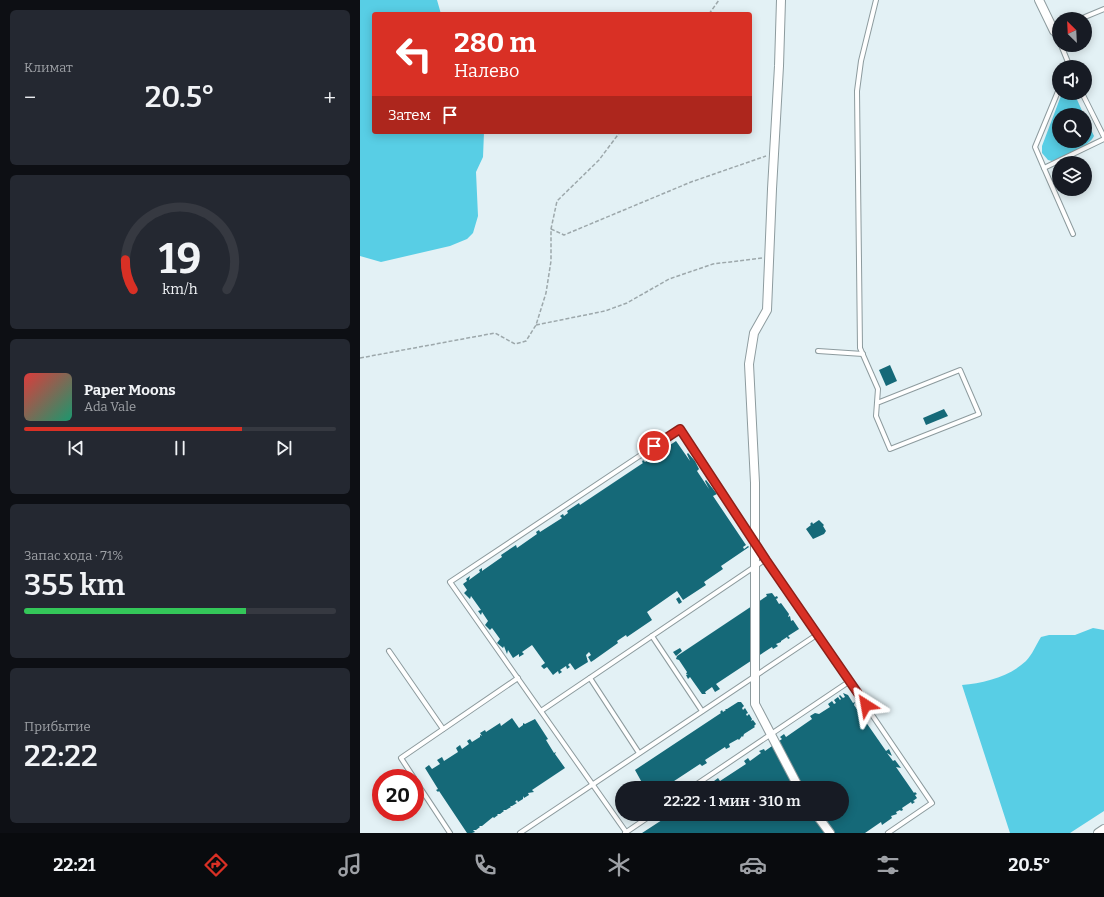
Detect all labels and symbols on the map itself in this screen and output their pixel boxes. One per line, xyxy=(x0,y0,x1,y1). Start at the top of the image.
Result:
north arrow xyxy=(1052,12,1092,52)
pin xyxy=(637,429,671,463)
position arrow xyxy=(845,684,887,726)
speed limit sign: 20 xyxy=(372,769,424,821)

